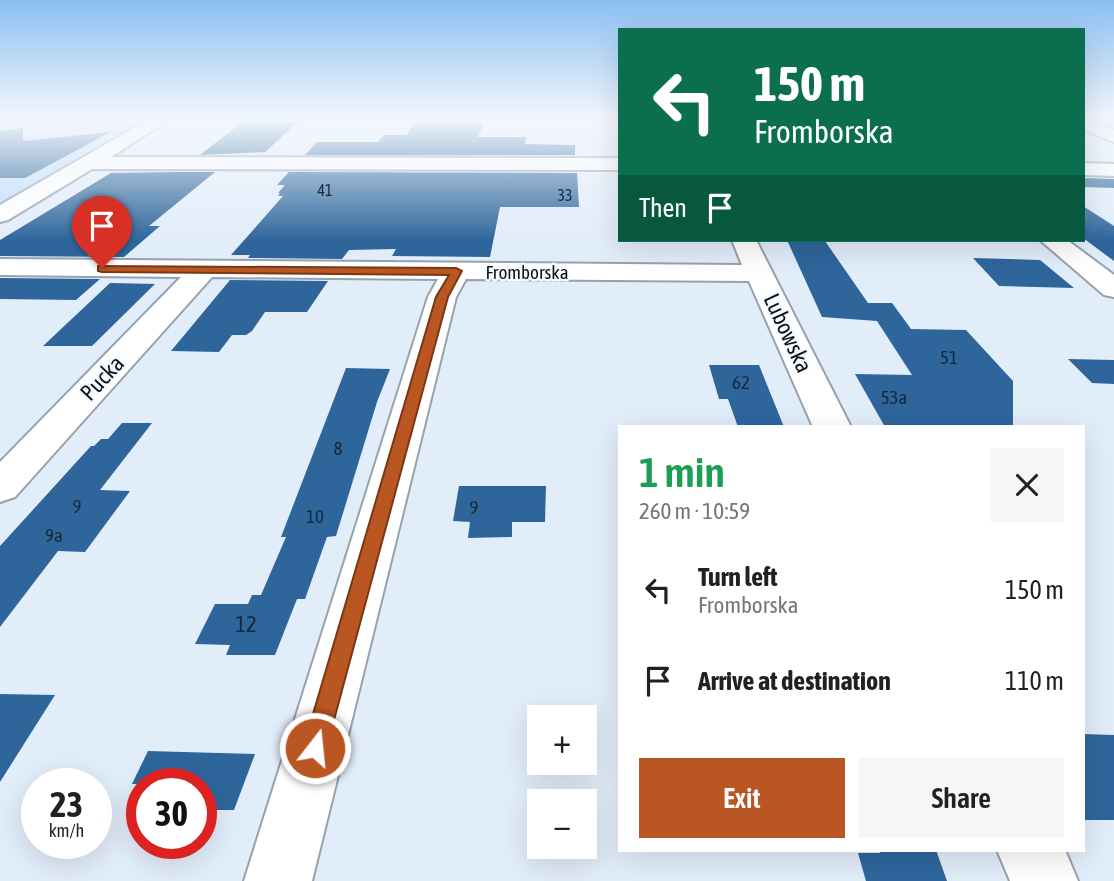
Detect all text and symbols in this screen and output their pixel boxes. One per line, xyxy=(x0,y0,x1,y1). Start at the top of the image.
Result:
text: 150 m xyxy=(754,55,865,111)
icon: left xyxy=(639,56,730,147)
text: Fromborska xyxy=(754,113,894,150)
house number: 41 xyxy=(317,181,333,199)
house number: 33 xyxy=(557,186,573,204)
icon: arrive xyxy=(701,189,739,227)
text: Then xyxy=(639,193,687,223)
pin xyxy=(72,196,132,268)
icon: arrive xyxy=(83,207,121,245)
street label: Fromborska xyxy=(486,261,568,283)
street label: Lubowska xyxy=(758,289,818,377)
house number: 51 xyxy=(940,346,958,368)
street label: Pucka xyxy=(75,350,129,406)
house number: 62 xyxy=(732,371,750,393)
house number: 53a xyxy=(881,386,907,408)
house number: 8 xyxy=(334,437,343,459)
text: 1 min xyxy=(639,448,725,496)
button: close xyxy=(990,448,1064,522)
house number: 9 xyxy=(73,495,82,517)
house number: 9 xyxy=(470,496,479,518)
text: 260 m · 10:59 xyxy=(639,498,750,524)
house number: 10 xyxy=(306,505,324,527)
house number: 9a xyxy=(45,524,63,546)
text: Turn left xyxy=(698,562,778,592)
icon: left xyxy=(639,571,677,609)
text: 150 m xyxy=(1005,575,1064,605)
text: Fromborska xyxy=(698,592,798,618)
house number: 12 xyxy=(235,611,257,637)
icon: arrive xyxy=(639,662,677,700)
text: Arrive at destination xyxy=(698,666,891,696)
text: 110 m xyxy=(1005,666,1064,696)
map controls xyxy=(527,705,597,859)
button: + xyxy=(527,705,597,775)
position arrow xyxy=(278,711,352,785)
button: Exit xyxy=(639,758,845,838)
button: Share xyxy=(859,758,1064,838)
speed limit sign: 30 xyxy=(126,768,217,859)
text: 23 xyxy=(50,784,83,824)
button: − xyxy=(527,789,597,859)
text: km/h xyxy=(49,820,84,841)

